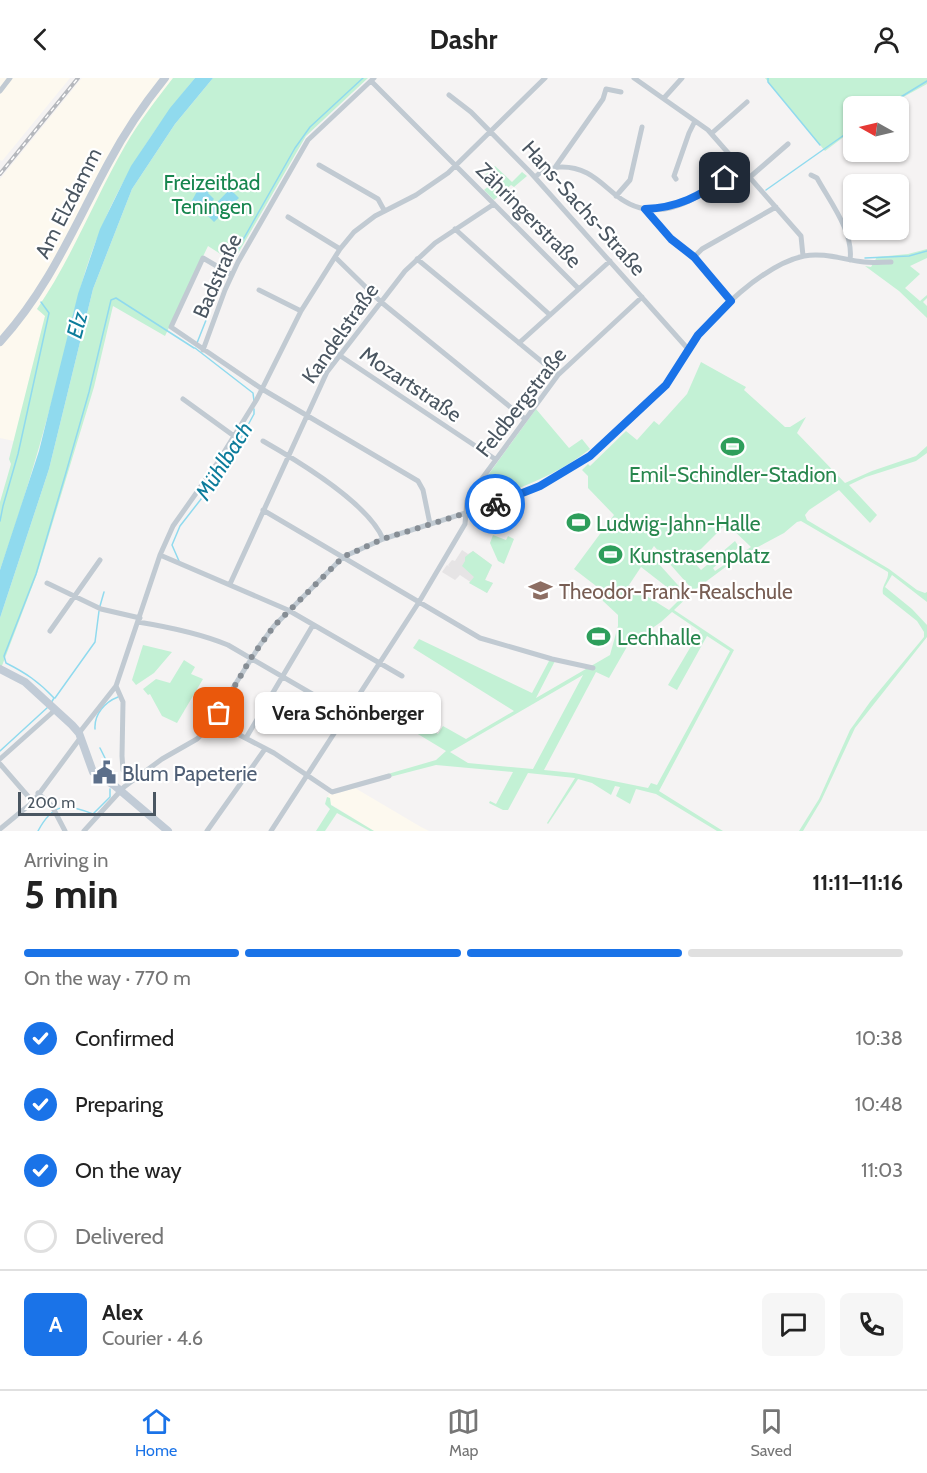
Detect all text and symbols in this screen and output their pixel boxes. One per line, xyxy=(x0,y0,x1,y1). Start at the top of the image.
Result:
icon: back xyxy=(24,23,57,56)
text: Dashr xyxy=(430,23,497,56)
icon: person xyxy=(870,23,903,56)
north arrow xyxy=(843,96,909,162)
map controls xyxy=(843,96,909,240)
street label: Hans-Sachs-Straße xyxy=(517,135,651,281)
street label: Am Elzdamm xyxy=(29,143,107,263)
pin xyxy=(699,152,750,203)
street label: Zähringerstraße xyxy=(471,157,587,273)
icon: home xyxy=(708,161,741,194)
park label: Freizeitbad Teningen xyxy=(164,170,260,219)
button: layers xyxy=(843,174,909,240)
street label: Badstraße xyxy=(187,230,247,322)
street label: Kandelstraße xyxy=(296,278,384,388)
water label: Elz xyxy=(61,308,94,341)
street label: Mozartstraße xyxy=(356,341,467,427)
street label: Feldbergstraße xyxy=(471,342,572,462)
water label: Mühlbach xyxy=(189,417,258,506)
sports icon: Emil-Schindler-Stadion xyxy=(720,433,746,459)
place label: Emil-Schindler-Stadion xyxy=(629,462,837,487)
courier xyxy=(465,474,525,534)
icon: bike xyxy=(479,488,512,521)
sports icon: Ludwig-Jahn-Halle xyxy=(565,510,591,536)
place label: Ludwig-Jahn-Halle xyxy=(596,511,761,536)
sports icon: Kunstrasenplatz xyxy=(598,542,624,568)
place label: Kunstrasenplatz xyxy=(629,543,770,568)
school or university icon: Theodor-Frank-Realschule xyxy=(528,578,554,604)
place label: Theodor-Frank-Realschule xyxy=(559,579,793,604)
sports icon: Lechhalle xyxy=(586,624,612,650)
place label: Lechhalle xyxy=(617,625,701,650)
pin xyxy=(193,687,244,738)
callout: Vera Schönberger xyxy=(255,692,441,734)
icon: bag xyxy=(202,696,235,729)
text: Vera Schönberger xyxy=(272,701,424,725)
public building icon: Blum Papeterie xyxy=(91,760,117,786)
place label: Blum Papeterie xyxy=(122,761,258,786)
scale bar xyxy=(18,789,156,816)
text: 200 m xyxy=(27,793,75,812)
text: Arriving in xyxy=(24,848,108,872)
text: 11:11–11:16 xyxy=(812,869,903,896)
text: 5 min xyxy=(24,870,119,918)
text: On the way · 770 m xyxy=(24,966,191,990)
icon: check xyxy=(24,1022,57,1055)
text: Confirmed xyxy=(75,1025,174,1052)
text: 10:38 xyxy=(855,1026,903,1050)
icon: check xyxy=(24,1088,57,1121)
text: Preparing xyxy=(75,1091,163,1118)
text: 10:48 xyxy=(855,1092,903,1116)
icon: check xyxy=(24,1154,57,1187)
text: On the way xyxy=(75,1157,182,1184)
text: 11:03 xyxy=(861,1158,903,1182)
text: Delivered xyxy=(75,1223,164,1250)
button: chat xyxy=(762,1293,825,1356)
button: phone xyxy=(840,1293,903,1356)
text: Alex xyxy=(102,1299,143,1326)
text: A xyxy=(49,1311,62,1338)
text: Courier · 4.6 xyxy=(102,1326,203,1350)
tab: Home xyxy=(135,1405,177,1460)
tab: Map xyxy=(447,1405,480,1460)
tab: Saved xyxy=(750,1405,792,1460)

